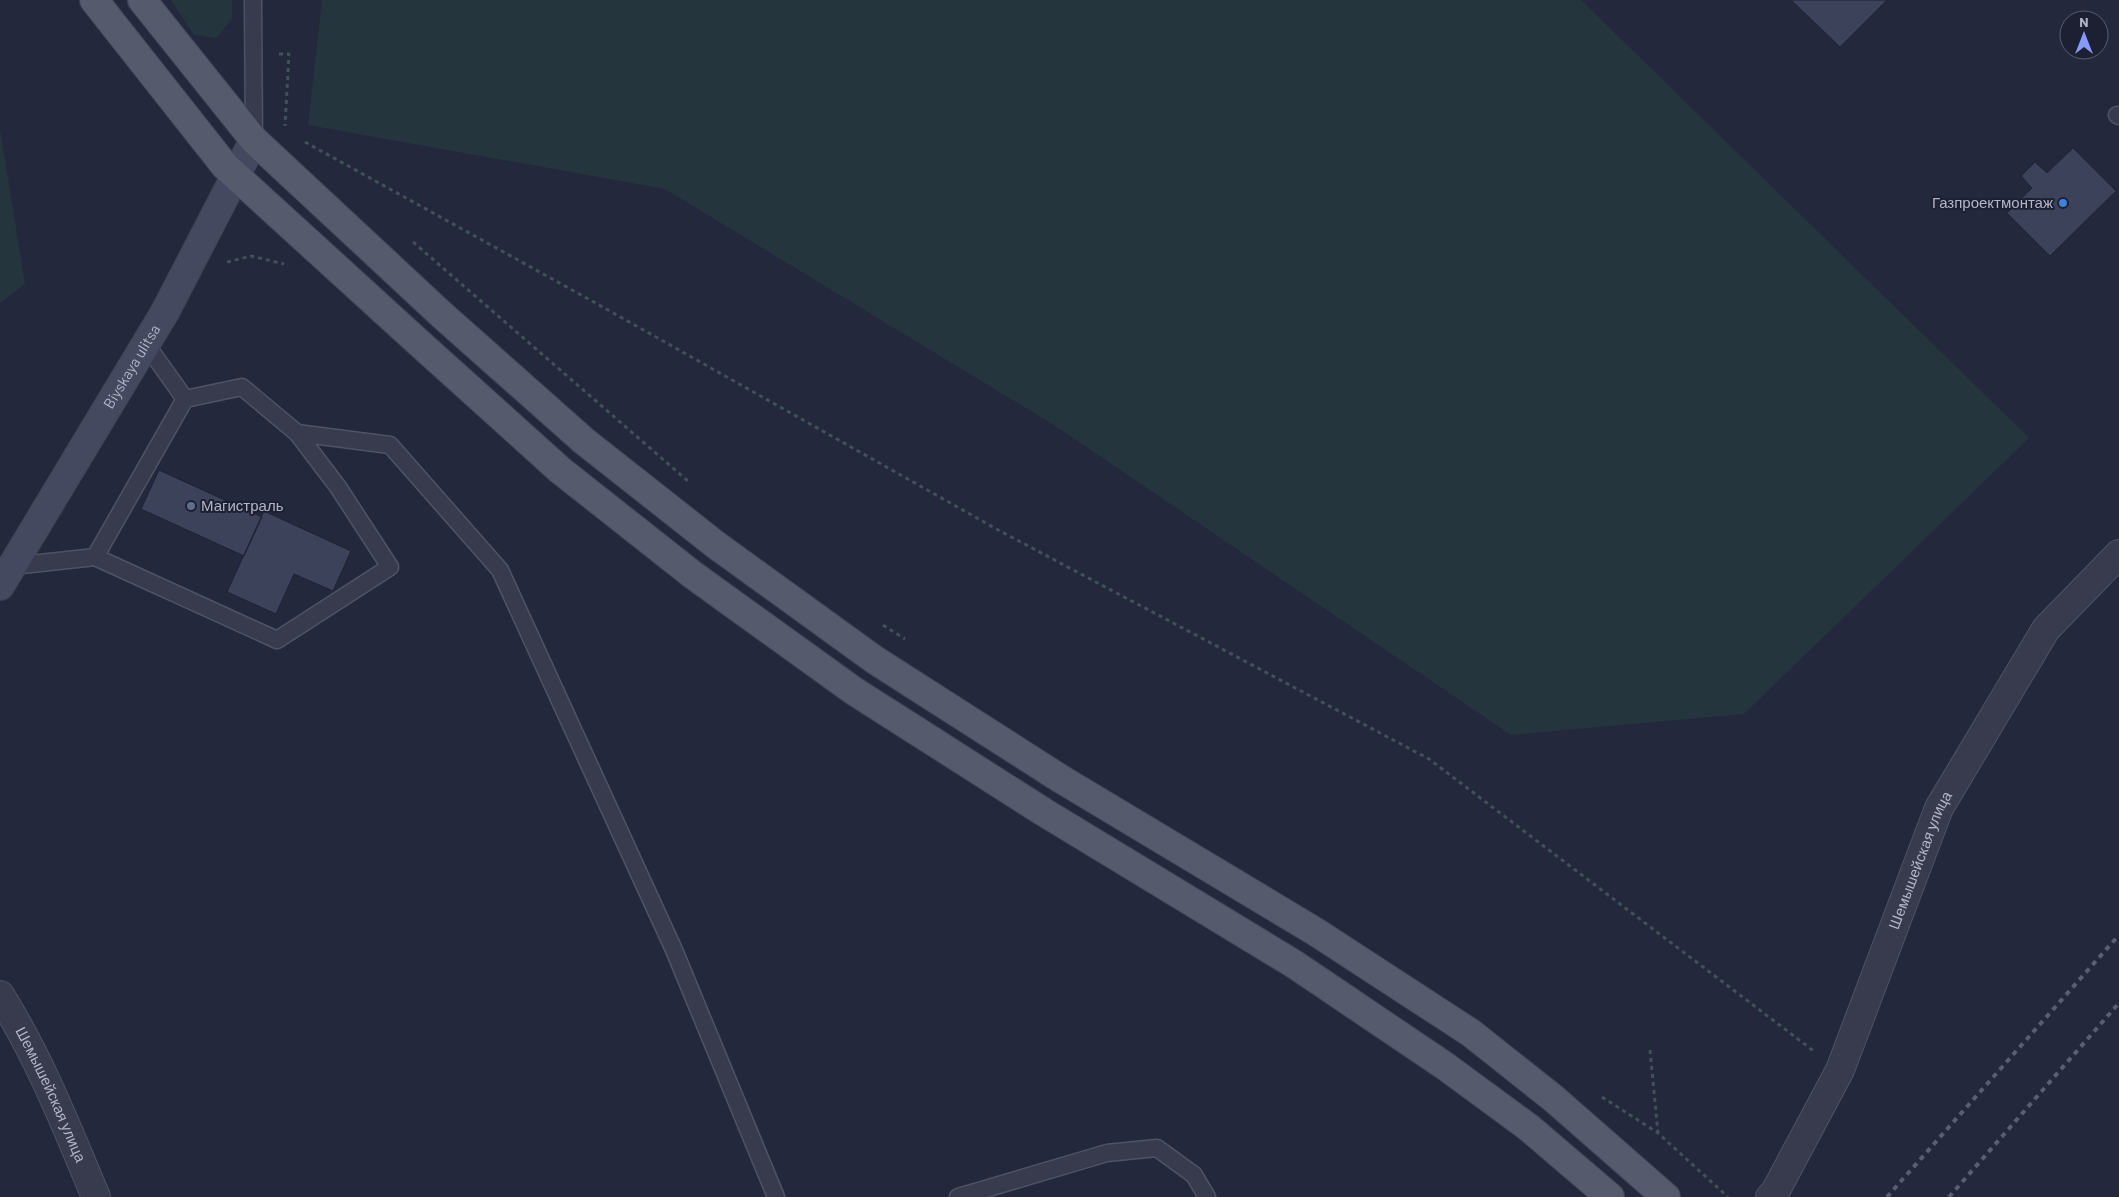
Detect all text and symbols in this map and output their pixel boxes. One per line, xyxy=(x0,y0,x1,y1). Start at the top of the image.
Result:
north arrow xyxy=(2059,10,2109,60)
text: N xyxy=(2079,13,2089,30)
place label: Газпроектмонтаж xyxy=(1932,193,2053,211)
marker: Газпроектмонтаж xyxy=(2057,197,2069,209)
street label: Biyskaya ulitsa xyxy=(99,321,163,412)
place label: Магистраль xyxy=(201,496,284,514)
marker: Магистраль xyxy=(185,500,197,512)
street label: Шемышейская улица xyxy=(1884,787,1956,931)
street label: Шемышейская улица xyxy=(12,1023,91,1165)

